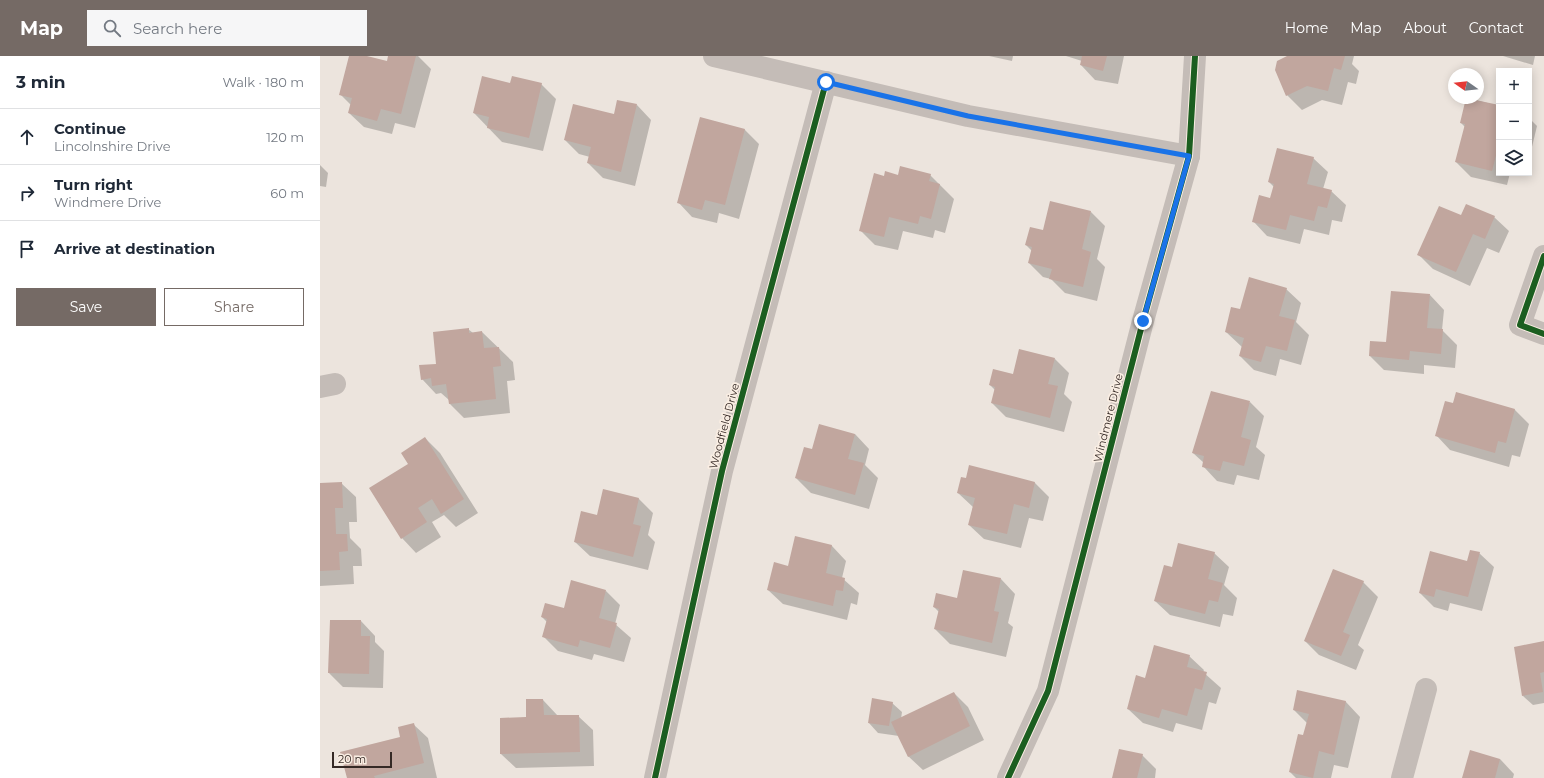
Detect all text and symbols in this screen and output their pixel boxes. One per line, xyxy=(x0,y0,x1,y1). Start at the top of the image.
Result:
search box xyxy=(87,10,367,46)
text: Map xyxy=(20,17,63,40)
icon: search xyxy=(101,17,123,39)
text: Search here xyxy=(133,19,222,38)
text: Home xyxy=(1285,19,1328,37)
text: Map xyxy=(1350,19,1381,37)
text: About xyxy=(1403,19,1447,37)
text: Contact xyxy=(1469,19,1524,37)
north arrow xyxy=(1448,68,1484,104)
map controls xyxy=(1496,68,1532,176)
button: + xyxy=(1496,68,1532,104)
text: 3 min xyxy=(16,72,66,92)
route start xyxy=(817,73,835,91)
text: Walk · 180 m xyxy=(222,74,304,90)
button: − xyxy=(1496,104,1532,140)
text: Continue xyxy=(54,119,126,138)
icon: ahead xyxy=(16,126,38,148)
text: 120 m xyxy=(266,129,304,145)
text: Lincolnshire Drive xyxy=(54,138,171,154)
button: layers xyxy=(1496,140,1532,176)
text: Turn right xyxy=(54,175,133,194)
icon: right xyxy=(16,182,38,204)
text: 60 m xyxy=(270,185,304,201)
text: Windmere Drive xyxy=(54,194,161,210)
icon: arrive xyxy=(16,238,38,260)
text: Arrive at destination xyxy=(54,239,215,258)
button: Save xyxy=(16,288,156,326)
button: Share xyxy=(164,288,304,326)
route end xyxy=(1134,312,1152,330)
street label: Windmere Drive xyxy=(1090,372,1126,464)
street label: Woodfield Drive xyxy=(706,381,742,470)
scale bar xyxy=(332,750,392,769)
text: 20 m xyxy=(338,752,366,766)

